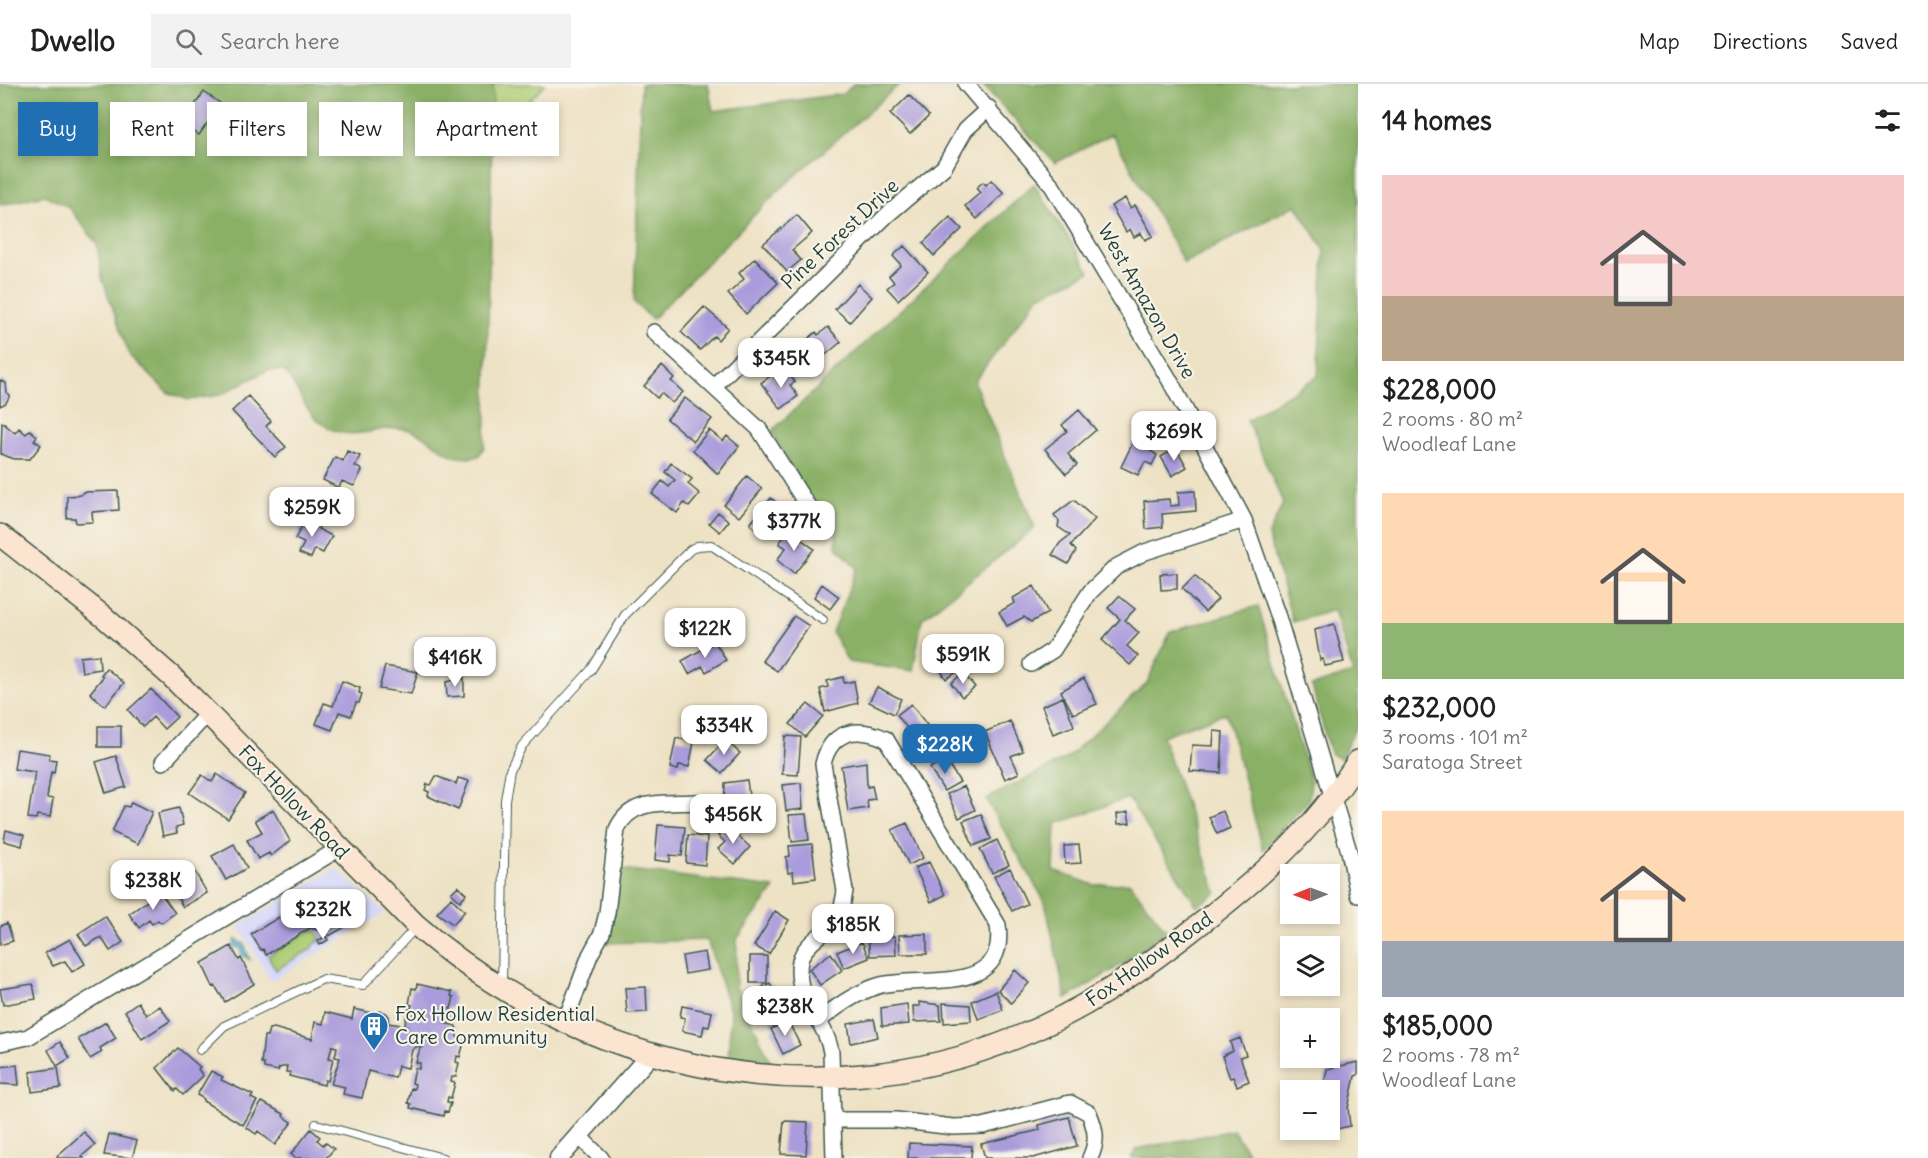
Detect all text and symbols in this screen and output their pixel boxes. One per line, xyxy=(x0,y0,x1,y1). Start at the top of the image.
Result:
search box xyxy=(151,14,571,68)
text: Dwello xyxy=(30,23,115,59)
icon: search xyxy=(172,25,205,58)
text: Search here xyxy=(220,27,340,55)
text: Map xyxy=(1639,28,1680,55)
text: Directions xyxy=(1713,28,1807,55)
text: Saved xyxy=(1840,28,1898,55)
chip: Buy xyxy=(18,102,98,156)
chip: Rent xyxy=(110,102,195,156)
chip: Filters xyxy=(207,102,307,156)
chip: New xyxy=(319,102,403,156)
chip: Apartment xyxy=(415,102,559,156)
text: 14 homes xyxy=(1382,104,1492,137)
icon: filters xyxy=(1871,104,1904,137)
street label: Pine Forest Drive xyxy=(776,173,904,294)
icon: home xyxy=(1589,214,1697,322)
street label: West Amazon Drive xyxy=(1093,219,1202,383)
pin: $345K xyxy=(739,338,823,389)
text: $345K xyxy=(752,345,810,370)
text: $228,000 xyxy=(1382,373,1497,406)
text: 2 rooms · 80 m² xyxy=(1382,406,1523,431)
pin: $269K xyxy=(1132,411,1216,462)
text: $269K xyxy=(1145,418,1203,443)
text: Woodleaf Lane xyxy=(1382,431,1516,456)
pin: $259K xyxy=(270,487,354,538)
text: $259K xyxy=(283,494,341,519)
pin: $377K xyxy=(752,501,836,552)
text: $377K xyxy=(767,508,821,533)
icon: home xyxy=(1589,532,1697,640)
pin: $122K xyxy=(663,608,747,659)
text: $122K xyxy=(679,615,731,640)
pin: $591K xyxy=(921,634,1005,685)
pin: $416K xyxy=(413,637,497,688)
text: $591K xyxy=(936,641,990,666)
text: $416K xyxy=(428,644,482,669)
text: $232,000 xyxy=(1382,691,1496,724)
pin: $334K xyxy=(682,705,766,756)
text: $334K xyxy=(695,712,753,737)
pin: $228K xyxy=(903,724,987,775)
text: 3 rooms · 101 m² xyxy=(1382,724,1528,749)
text: $228K xyxy=(917,731,973,756)
street label: Fox Hollow Road xyxy=(234,739,355,864)
text: Saratoga Street xyxy=(1382,749,1523,774)
pin: $456K xyxy=(691,794,775,845)
text: $456K xyxy=(704,801,762,826)
icon: home xyxy=(1589,850,1697,958)
pin: $238K xyxy=(111,860,195,911)
north arrow xyxy=(1280,864,1340,924)
map controls xyxy=(1280,864,1340,1140)
text: $238K xyxy=(124,867,182,892)
pin: $232K xyxy=(281,889,365,940)
text: $232K xyxy=(295,896,351,921)
pin: $185K xyxy=(811,904,895,955)
street label: Fox Hollow Road xyxy=(1080,905,1217,1012)
text: $185K xyxy=(826,911,880,936)
button: layers xyxy=(1280,936,1340,996)
pin: $238K xyxy=(743,986,827,1037)
text: $238K xyxy=(756,993,814,1018)
place label: Fox Hollow Residential Care Community xyxy=(395,1001,595,1049)
button: + xyxy=(1280,1008,1340,1068)
text: $185,000 xyxy=(1382,1009,1493,1042)
building icon: Fox Hollow Residential Care Community xyxy=(358,1010,390,1052)
text: 2 rooms · 78 m² xyxy=(1382,1042,1520,1067)
text: Woodleaf Lane xyxy=(1382,1067,1516,1092)
button: − xyxy=(1280,1080,1340,1140)

